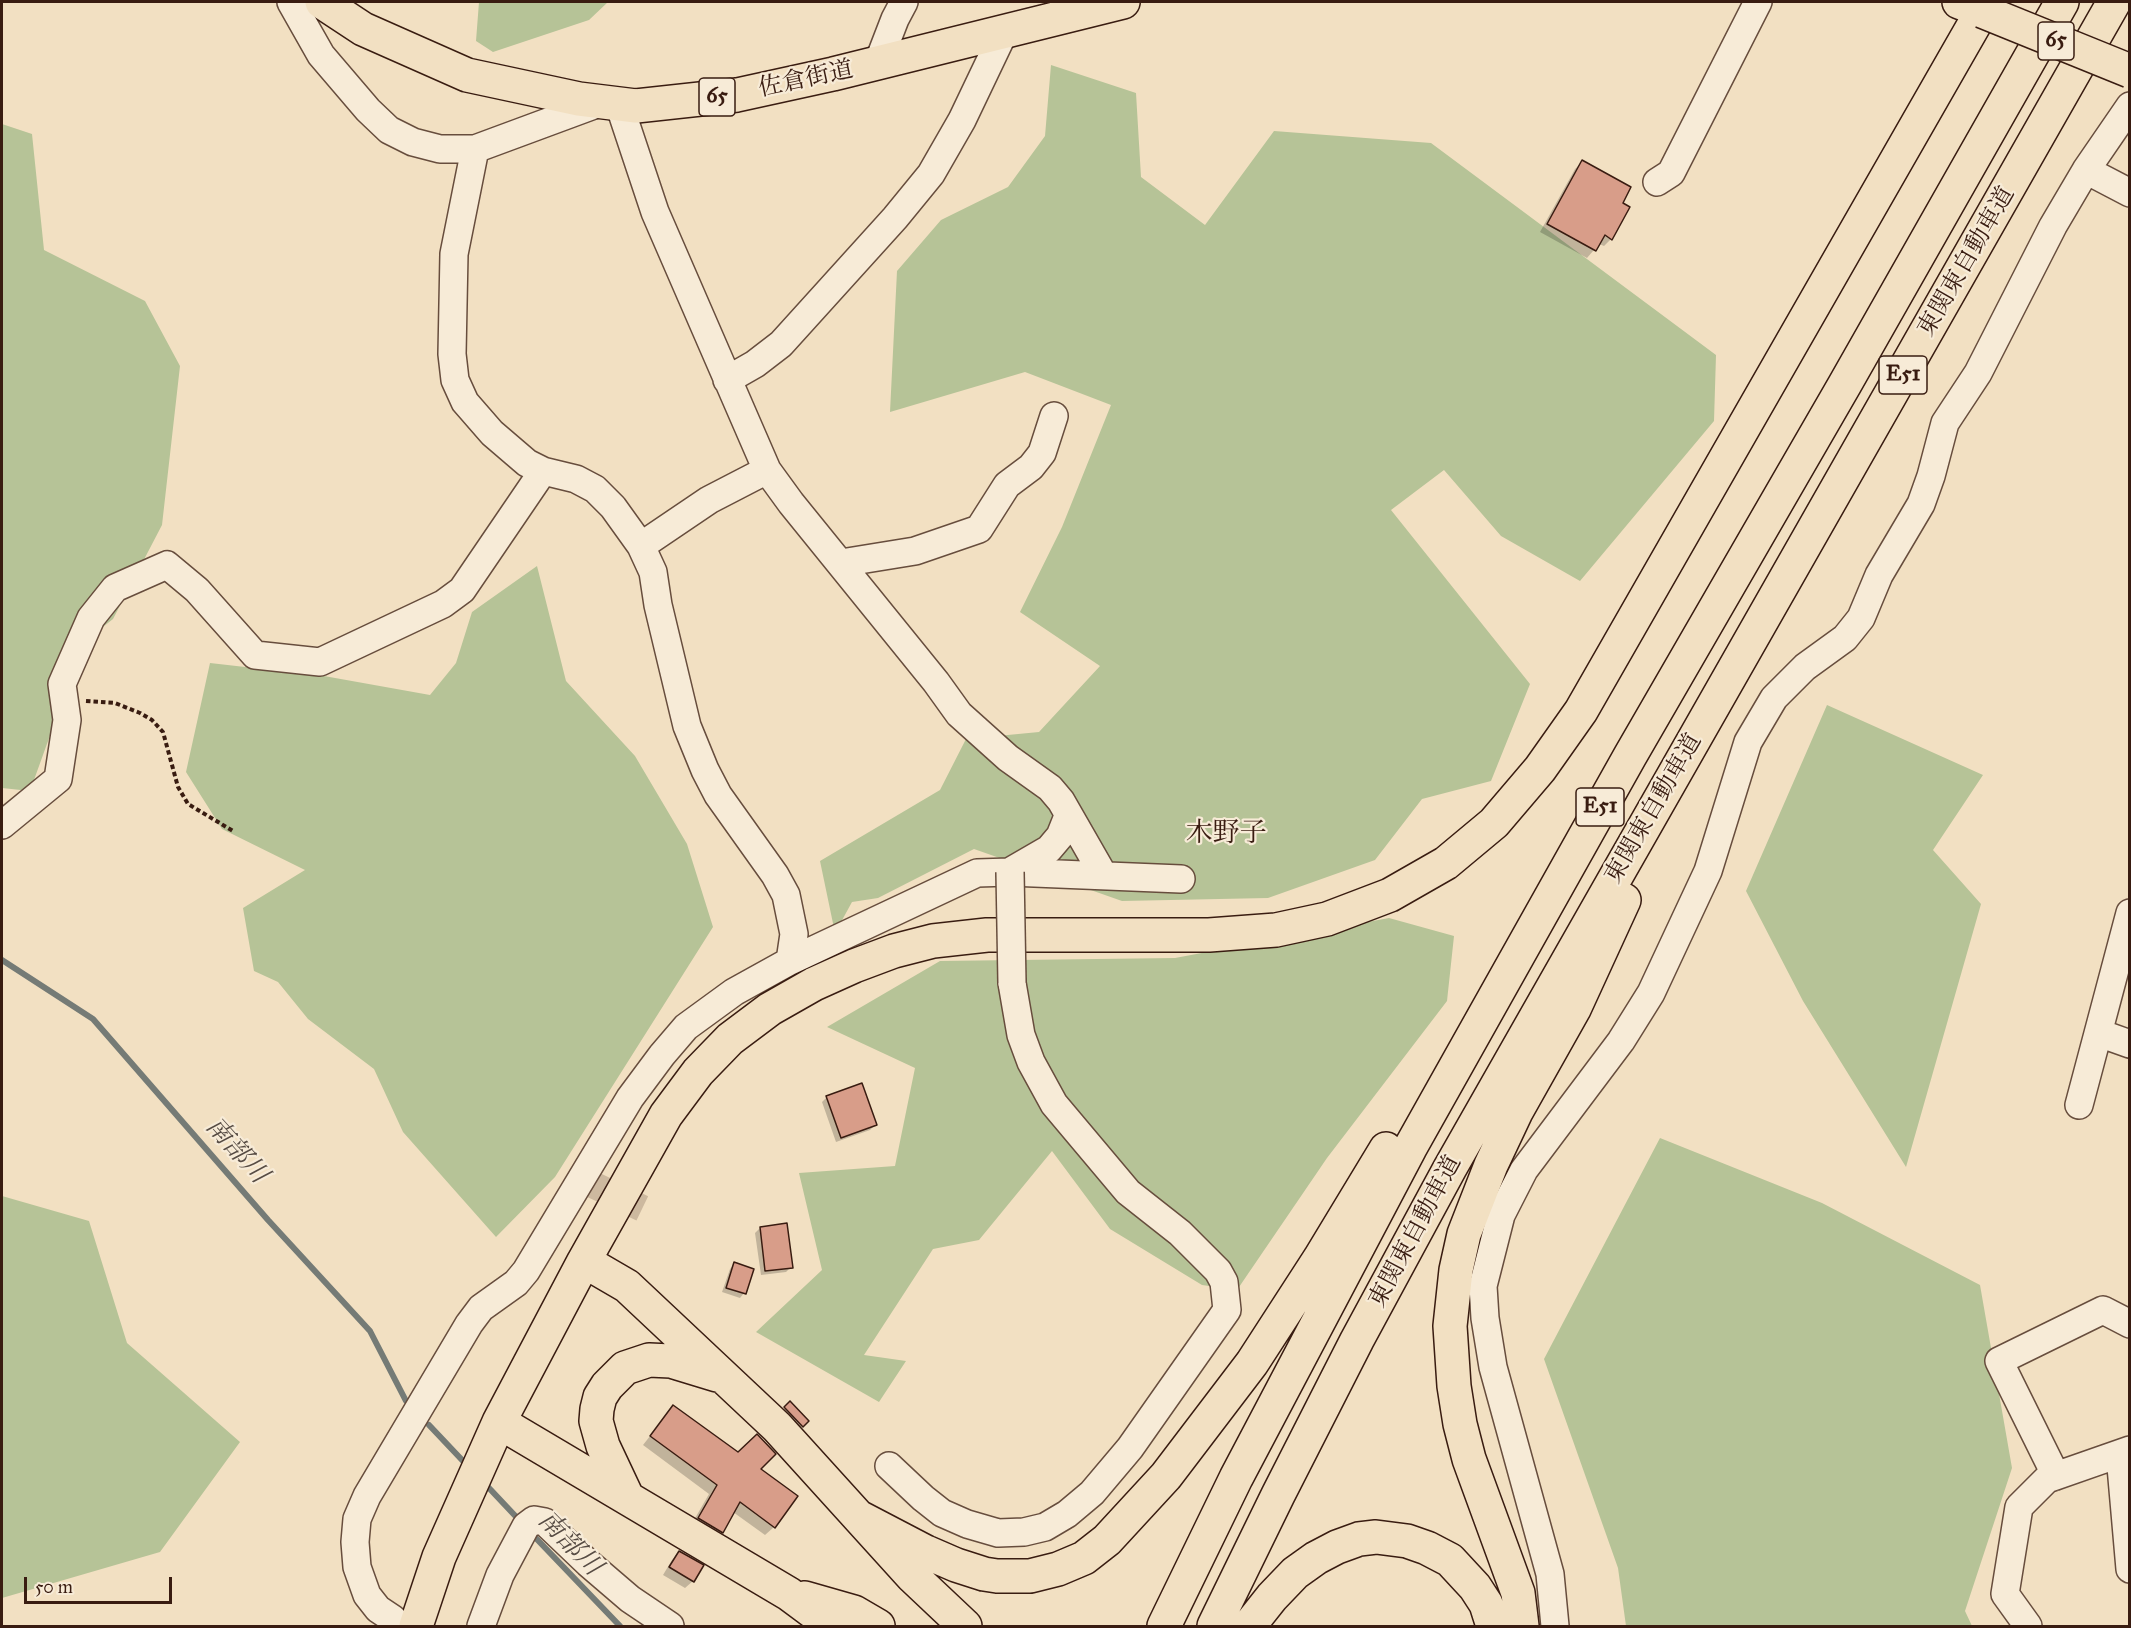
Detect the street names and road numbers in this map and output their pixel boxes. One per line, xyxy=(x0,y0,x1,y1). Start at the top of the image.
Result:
road number: 65 xyxy=(2038,22,2074,60)
street label: 佐倉街道 xyxy=(756,56,856,104)
road number: 65 xyxy=(699,78,735,116)
street label: 東関東自動車道 xyxy=(1913,182,2021,342)
road number: E51 xyxy=(1879,356,1927,394)
street label: 東関東自動車道 xyxy=(1600,729,1708,889)
road number: E51 xyxy=(1576,788,1624,826)
street label: 東関東自動車道 xyxy=(1364,1151,1468,1313)

